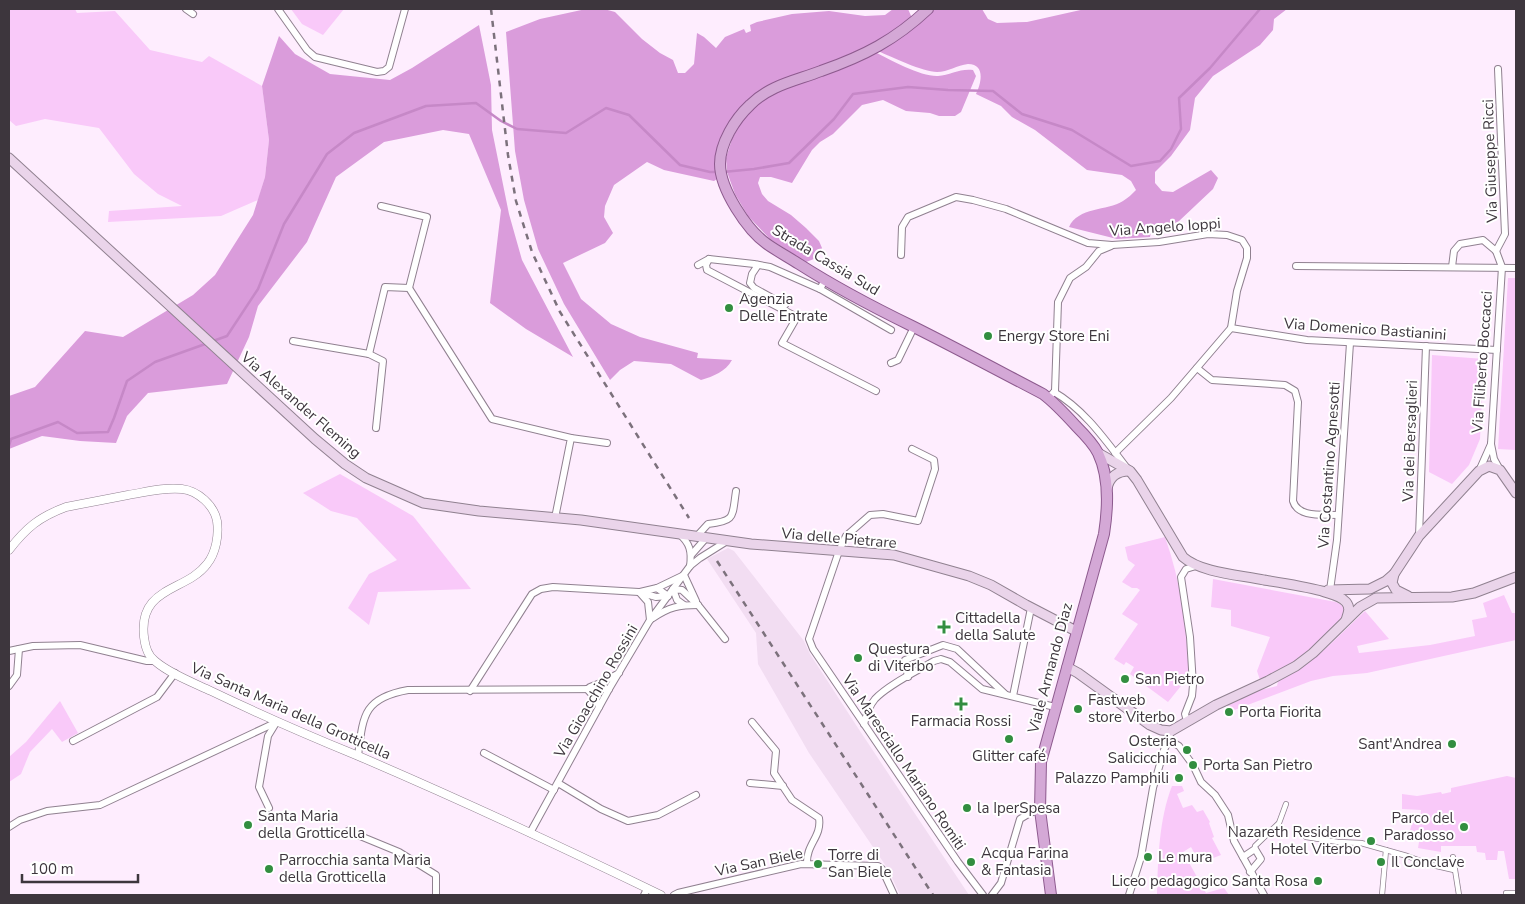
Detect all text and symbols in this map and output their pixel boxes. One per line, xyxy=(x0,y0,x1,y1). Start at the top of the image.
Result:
street label: Via Giuseppe Ricci xyxy=(1478,99,1502,224)
street label: Via Angelo Ioppi xyxy=(1108,213,1221,241)
street label: Strada Cassia Sud xyxy=(768,220,884,300)
place label: Agenzia Delle Entrate xyxy=(739,289,828,326)
street label: Via Filiberto Boccacci xyxy=(1467,290,1497,435)
marker: Agenzia Delle Entrate xyxy=(723,302,735,314)
street label: Via Domenico Bastianini xyxy=(1282,313,1447,345)
place label: Energy Store Eni xyxy=(998,326,1109,346)
marker: Energy Store Eni xyxy=(982,330,994,342)
street label: Via Alexander Fleming xyxy=(236,347,365,463)
street label: Via dei Bersaglieri xyxy=(1398,380,1422,503)
street label: Via Costantino Agnesotti xyxy=(1313,381,1345,550)
street label: Via delle Pietrare xyxy=(780,523,898,553)
street label: Viale Armando Diaz xyxy=(1023,601,1077,736)
place label: Cittadella della Salute xyxy=(955,608,1036,645)
marker: Cittadella della Salute xyxy=(937,620,951,634)
street label: Via Gioacchino Rossini xyxy=(549,621,642,762)
place label: Questura di Viterbo xyxy=(868,639,934,676)
marker: Questura di Viterbo xyxy=(852,652,864,664)
street label: Via Santa Maria della Grotticella xyxy=(187,657,394,764)
street label: Via Maresciallo Mariano Romiti xyxy=(837,669,970,854)
place label: San Pietro xyxy=(1135,669,1204,689)
marker: San Pietro xyxy=(1119,673,1131,685)
place label: Fastweb store Viterbo xyxy=(1088,690,1175,727)
marker: Farmacia Rossi xyxy=(955,698,967,710)
place label: Porta Fiorita xyxy=(1239,702,1321,722)
marker: Fastweb store Viterbo xyxy=(1072,703,1084,715)
marker: Porta Fiorita xyxy=(1223,706,1235,718)
place label: Farmacia Rossi xyxy=(911,711,1011,731)
place label: Osteria Salicicchia xyxy=(1108,731,1177,768)
marker: Glitter café xyxy=(1003,733,1015,745)
place label: Sant'Andrea xyxy=(1358,734,1442,754)
marker: Sant'Andrea xyxy=(1446,738,1458,750)
marker: Osteria Salicicchia xyxy=(1181,744,1193,756)
place label: Glitter café xyxy=(972,746,1046,766)
place label: Porta San Pietro xyxy=(1203,755,1313,775)
marker: Porta San Pietro xyxy=(1187,759,1199,771)
place label: Palazzo Pamphili xyxy=(1055,768,1169,788)
marker: Palazzo Pamphili xyxy=(1173,772,1185,784)
place label: la IperSpesa xyxy=(977,798,1060,818)
marker: la IperSpesa xyxy=(961,802,973,814)
place label: Santa Maria della Grotticella xyxy=(258,806,365,843)
place label: Parco del Paradosso xyxy=(1384,808,1455,845)
marker: Santa Maria della Grotticella xyxy=(242,819,254,831)
marker: Parco del Paradosso xyxy=(1458,821,1470,833)
place label: Nazareth Residence Hotel Viterbo xyxy=(1228,822,1361,859)
marker: Nazareth Residence Hotel Viterbo xyxy=(1365,835,1377,847)
street label: Via San Biele xyxy=(712,843,805,881)
place label: Acqua Farina & Fantasia xyxy=(981,843,1069,880)
place label: Torre di San Biele xyxy=(828,845,892,882)
place label: Le mura xyxy=(1158,847,1212,867)
place label: Parrocchia santa Maria della Grotticella xyxy=(279,850,431,887)
marker: Le mura xyxy=(1142,851,1154,863)
scale bar xyxy=(22,852,139,884)
place label: Il Conclave xyxy=(1391,852,1464,872)
marker: Acqua Farina & Fantasia xyxy=(965,856,977,868)
marker: Il Conclave xyxy=(1375,856,1387,868)
marker: Torre di San Biele xyxy=(812,858,824,870)
text: 100 m xyxy=(30,859,74,879)
marker: Parrocchia santa Maria della Grotticella xyxy=(263,863,275,875)
place label: Liceo pedagogico Santa Rosa xyxy=(1111,871,1308,891)
marker: Liceo pedagogico Santa Rosa xyxy=(1312,875,1324,887)

